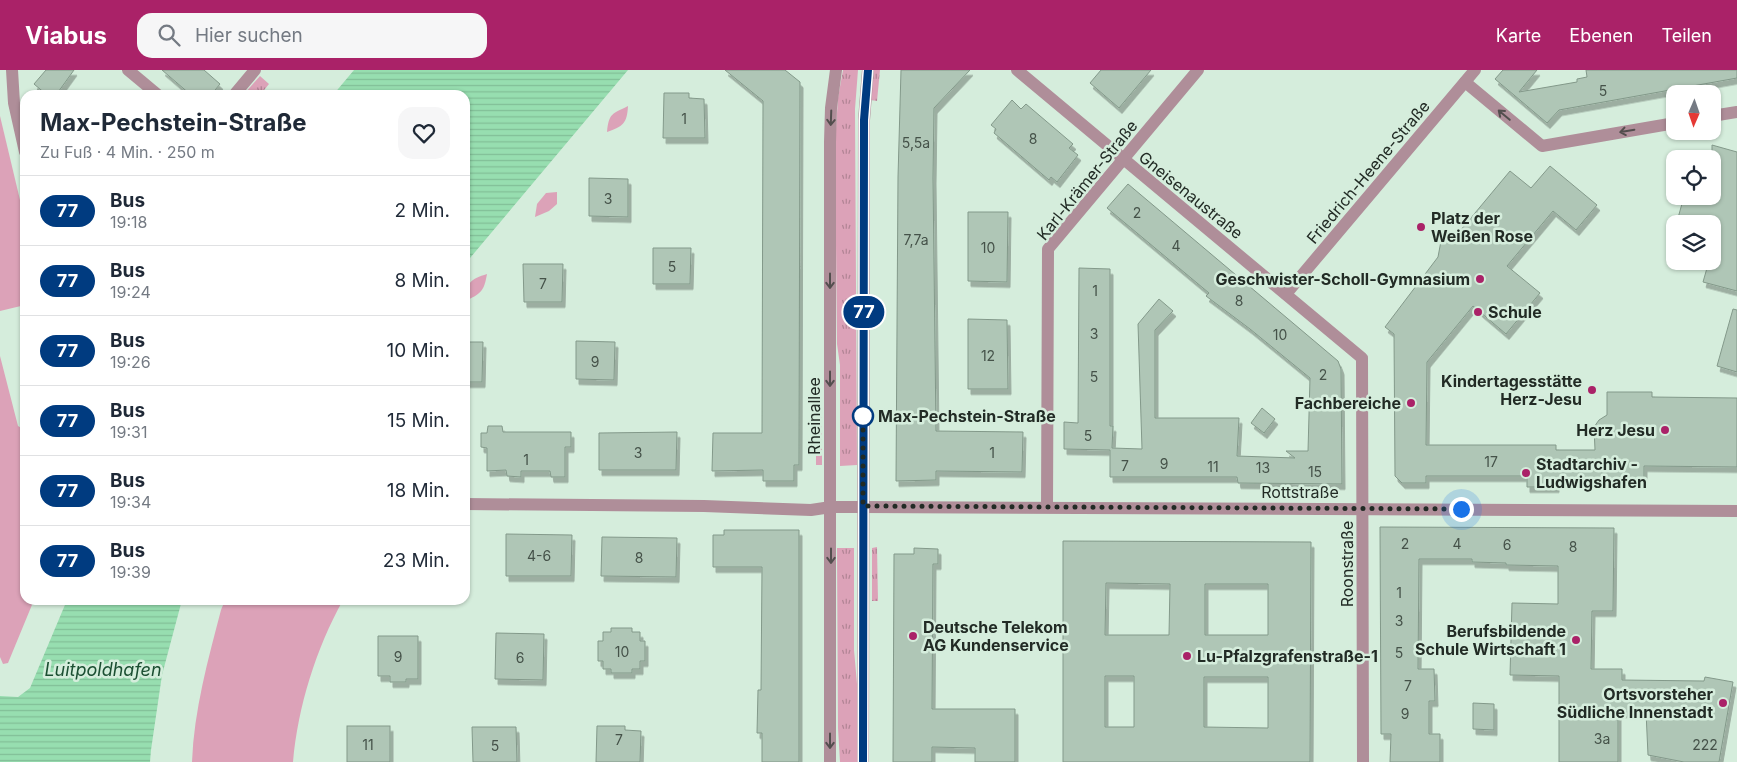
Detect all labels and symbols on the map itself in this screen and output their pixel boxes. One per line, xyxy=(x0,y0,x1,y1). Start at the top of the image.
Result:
house number: 5 xyxy=(1599,82,1607,99)
north arrow xyxy=(1666,85,1721,140)
street label: Friedrich-Heene-Straße xyxy=(1302,96,1434,248)
one-way arrow xyxy=(1498,109,1511,120)
house number: 1 xyxy=(681,110,687,127)
one-way arrow xyxy=(826,110,835,126)
street label: Karl-Krämer-Straße xyxy=(1032,116,1142,244)
one-way arrow xyxy=(1619,126,1635,136)
house number: 8 xyxy=(1029,130,1037,147)
house number: 5,5a xyxy=(902,134,930,151)
street label: Gneisenaustraße xyxy=(1135,147,1247,243)
house number: 3 xyxy=(604,190,612,207)
house number: 2 xyxy=(1133,204,1141,221)
place label: Platz der Weißen Rose xyxy=(1431,208,1533,246)
marker: Platz der Weißen Rose xyxy=(1415,221,1427,233)
house number: 7,7a xyxy=(903,231,929,248)
house number: 4 xyxy=(1171,237,1181,254)
house number: 10 xyxy=(981,239,995,256)
house number: 5 xyxy=(668,258,676,275)
place label: Geschwister-Scholl-Gymnasium xyxy=(1215,269,1470,289)
one-way arrow xyxy=(825,272,835,289)
marker: Geschwister-Scholl-Gymnasium xyxy=(1474,273,1486,285)
house number: 7 xyxy=(539,275,547,292)
house number: 1 xyxy=(1092,282,1098,299)
house number: 8 xyxy=(1235,292,1243,309)
line badge: 77 xyxy=(842,296,886,328)
place label: Schule xyxy=(1488,302,1542,322)
marker: Schule xyxy=(1472,306,1484,318)
house number: 3 xyxy=(1090,325,1098,342)
house number: 10 xyxy=(1273,326,1287,343)
house number: 12 xyxy=(981,347,995,364)
house number: 9 xyxy=(591,353,599,370)
house number: 2 xyxy=(1319,366,1327,383)
house number: 5 xyxy=(1090,368,1098,385)
one-way arrow xyxy=(825,370,835,386)
place label: Kindertagesstätte Herz-Jesu xyxy=(1441,371,1582,409)
street label: Rheinallee xyxy=(804,377,824,455)
marker: Kindertagesstätte Herz-Jesu xyxy=(1586,384,1598,396)
place label: Fachbereiche xyxy=(1295,393,1401,413)
marker: Fachbereiche xyxy=(1405,397,1417,409)
marker: Max-Pechstein-Straße xyxy=(852,405,874,427)
place label: Max-Pechstein-Straße xyxy=(878,406,1056,426)
place label: Herz Jesu xyxy=(1576,420,1655,440)
marker: Herz Jesu xyxy=(1659,424,1671,436)
house number: 5 xyxy=(1084,427,1092,444)
house number: 3 xyxy=(634,444,642,461)
house number: 1 xyxy=(989,444,995,461)
house number: 1 xyxy=(523,451,529,468)
house number: 17 xyxy=(1484,453,1498,470)
place label: Stadtarchiv - Ludwigshafen xyxy=(1536,454,1647,492)
house number: 9 xyxy=(1160,455,1168,472)
house number: 7 xyxy=(1121,457,1129,474)
house number: 11 xyxy=(1207,458,1219,475)
house number: 13 xyxy=(1256,459,1270,476)
house number: 15 xyxy=(1308,463,1322,480)
marker: Stadtarchiv - Ludwigshafen xyxy=(1520,467,1532,479)
street label: Rottstraße xyxy=(1261,482,1339,502)
your location xyxy=(1449,497,1474,522)
street label: Roonstraße xyxy=(1337,521,1357,607)
house number: 2 xyxy=(1401,535,1409,552)
house number: 4 xyxy=(1452,535,1462,552)
house number: 6 xyxy=(1503,536,1511,553)
house number: 8 xyxy=(1569,538,1577,555)
house number: 4-6 xyxy=(527,547,551,564)
one-way arrow xyxy=(826,547,836,563)
house number: 8 xyxy=(635,549,643,566)
house number: 1 xyxy=(1396,584,1402,601)
house number: 3 xyxy=(1395,612,1403,629)
place label: Deutsche Telekom AG Kundenservice xyxy=(923,617,1069,655)
place label: Berufsbildende Schule Wirtschaft 1 xyxy=(1415,621,1566,659)
marker: Deutsche Telekom AG Kundenservice xyxy=(907,630,919,642)
marker: Berufsbildende Schule Wirtschaft 1 xyxy=(1570,634,1582,646)
house number: 10 xyxy=(615,643,629,660)
house number: 5 xyxy=(1395,644,1403,661)
place label: Lu-Pfalzgrafenstraße-1 xyxy=(1197,646,1378,666)
house number: 9 xyxy=(394,648,402,665)
house number: 6 xyxy=(516,649,524,666)
marker: Lu-Pfalzgrafenstraße-1 xyxy=(1181,650,1193,662)
water label: Luitpoldhafen xyxy=(44,659,162,680)
house number: 7 xyxy=(1404,677,1412,694)
place label: Ortsvorsteher Südliche Innenstadt xyxy=(1557,684,1713,722)
marker: Ortsvorsteher Südliche Innenstadt xyxy=(1717,697,1729,709)
house number: 9 xyxy=(1401,705,1409,722)
house number: 3a xyxy=(1594,730,1610,747)
house number: 7 xyxy=(615,731,623,748)
one-way arrow xyxy=(825,732,835,749)
house number: 11 xyxy=(362,736,374,753)
house number: 222 xyxy=(1692,736,1718,753)
house number: 5 xyxy=(491,737,499,754)

